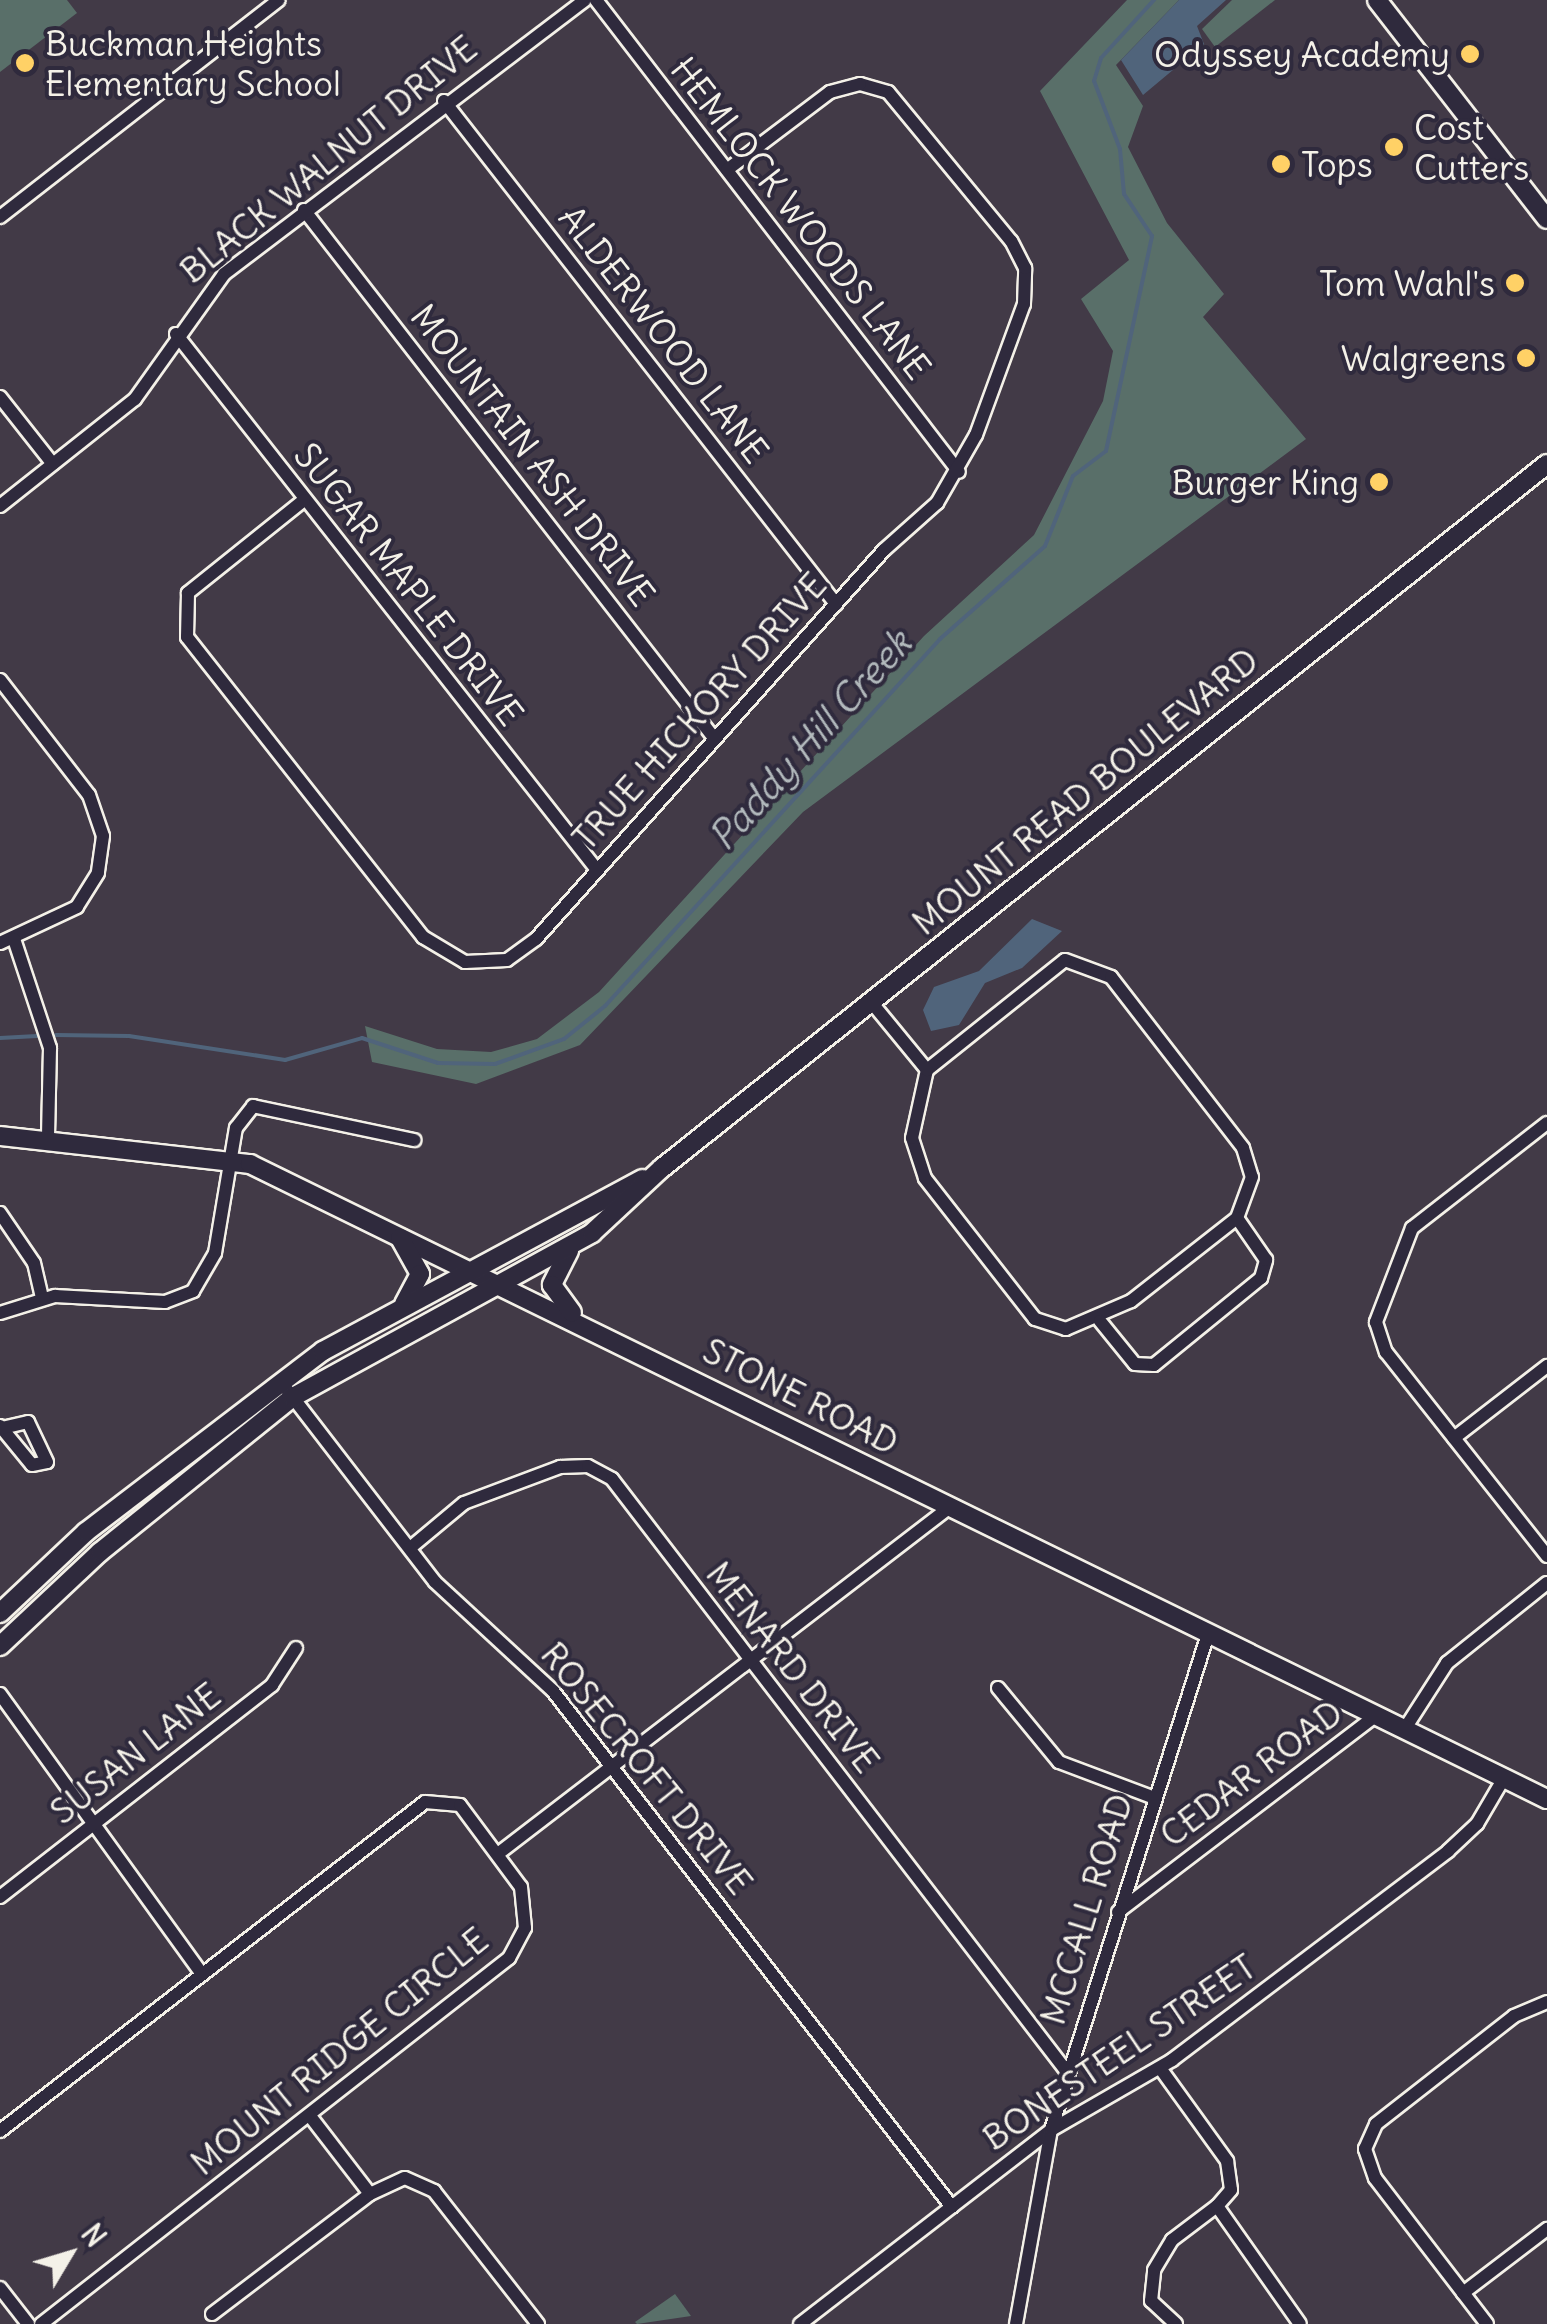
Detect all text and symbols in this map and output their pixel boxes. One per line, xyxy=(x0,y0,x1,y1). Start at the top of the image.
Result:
place label: Buckman Heights Elementary School xyxy=(45,22,341,104)
street label: BLACK WALNUT DRIVE xyxy=(171,26,485,292)
place label: Odyssey Academy xyxy=(1154,33,1450,75)
marker: Odyssey Academy xyxy=(1459,43,1481,65)
street label: HEMLOCK WOODS LANE xyxy=(662,49,940,387)
marker: Buckman Heights Elementary School xyxy=(14,52,36,74)
place label: Cost Cutters xyxy=(1414,106,1529,188)
marker: Cost Cutters xyxy=(1383,136,1405,158)
place label: Tops xyxy=(1301,143,1373,185)
marker: Tops xyxy=(1270,153,1292,175)
street label: ALDERWOOD LANE xyxy=(551,197,777,471)
place label: Tom Wahl's xyxy=(1319,262,1495,304)
marker: Tom Wahl's xyxy=(1504,272,1526,294)
street label: MOUNTAIN ASH DRIVE xyxy=(402,296,664,614)
place label: Walgreens xyxy=(1341,337,1506,379)
marker: Walgreens xyxy=(1515,347,1537,369)
street label: SUGAR MAPLE DRIVE xyxy=(286,435,532,733)
place label: Burger King xyxy=(1171,461,1359,503)
marker: Burger King xyxy=(1368,471,1390,493)
street label: TRUE HICKORY DRIVE xyxy=(563,564,835,858)
water label: Paddy Hill Creek xyxy=(699,621,921,859)
street label: MOUNT READ BOULEVARD xyxy=(904,639,1266,943)
street label: STONE ROAD xyxy=(696,1329,906,1463)
street label: MENARD DRIVE xyxy=(698,1553,888,1781)
street label: ROSECROFT DRIVE xyxy=(532,1633,762,1903)
street label: SUSAN LANE xyxy=(42,1674,228,1832)
street label: CEDAR ROAD xyxy=(1151,1691,1351,1855)
street label: MCCALL ROAD xyxy=(1031,1789,1141,2029)
street label: MOUNT RIDGE CIRCLE xyxy=(182,1918,496,2184)
street label: BONESTEEL STREET xyxy=(975,1945,1263,2159)
north arrow xyxy=(20,2204,120,2304)
text: N xyxy=(73,2217,114,2254)

